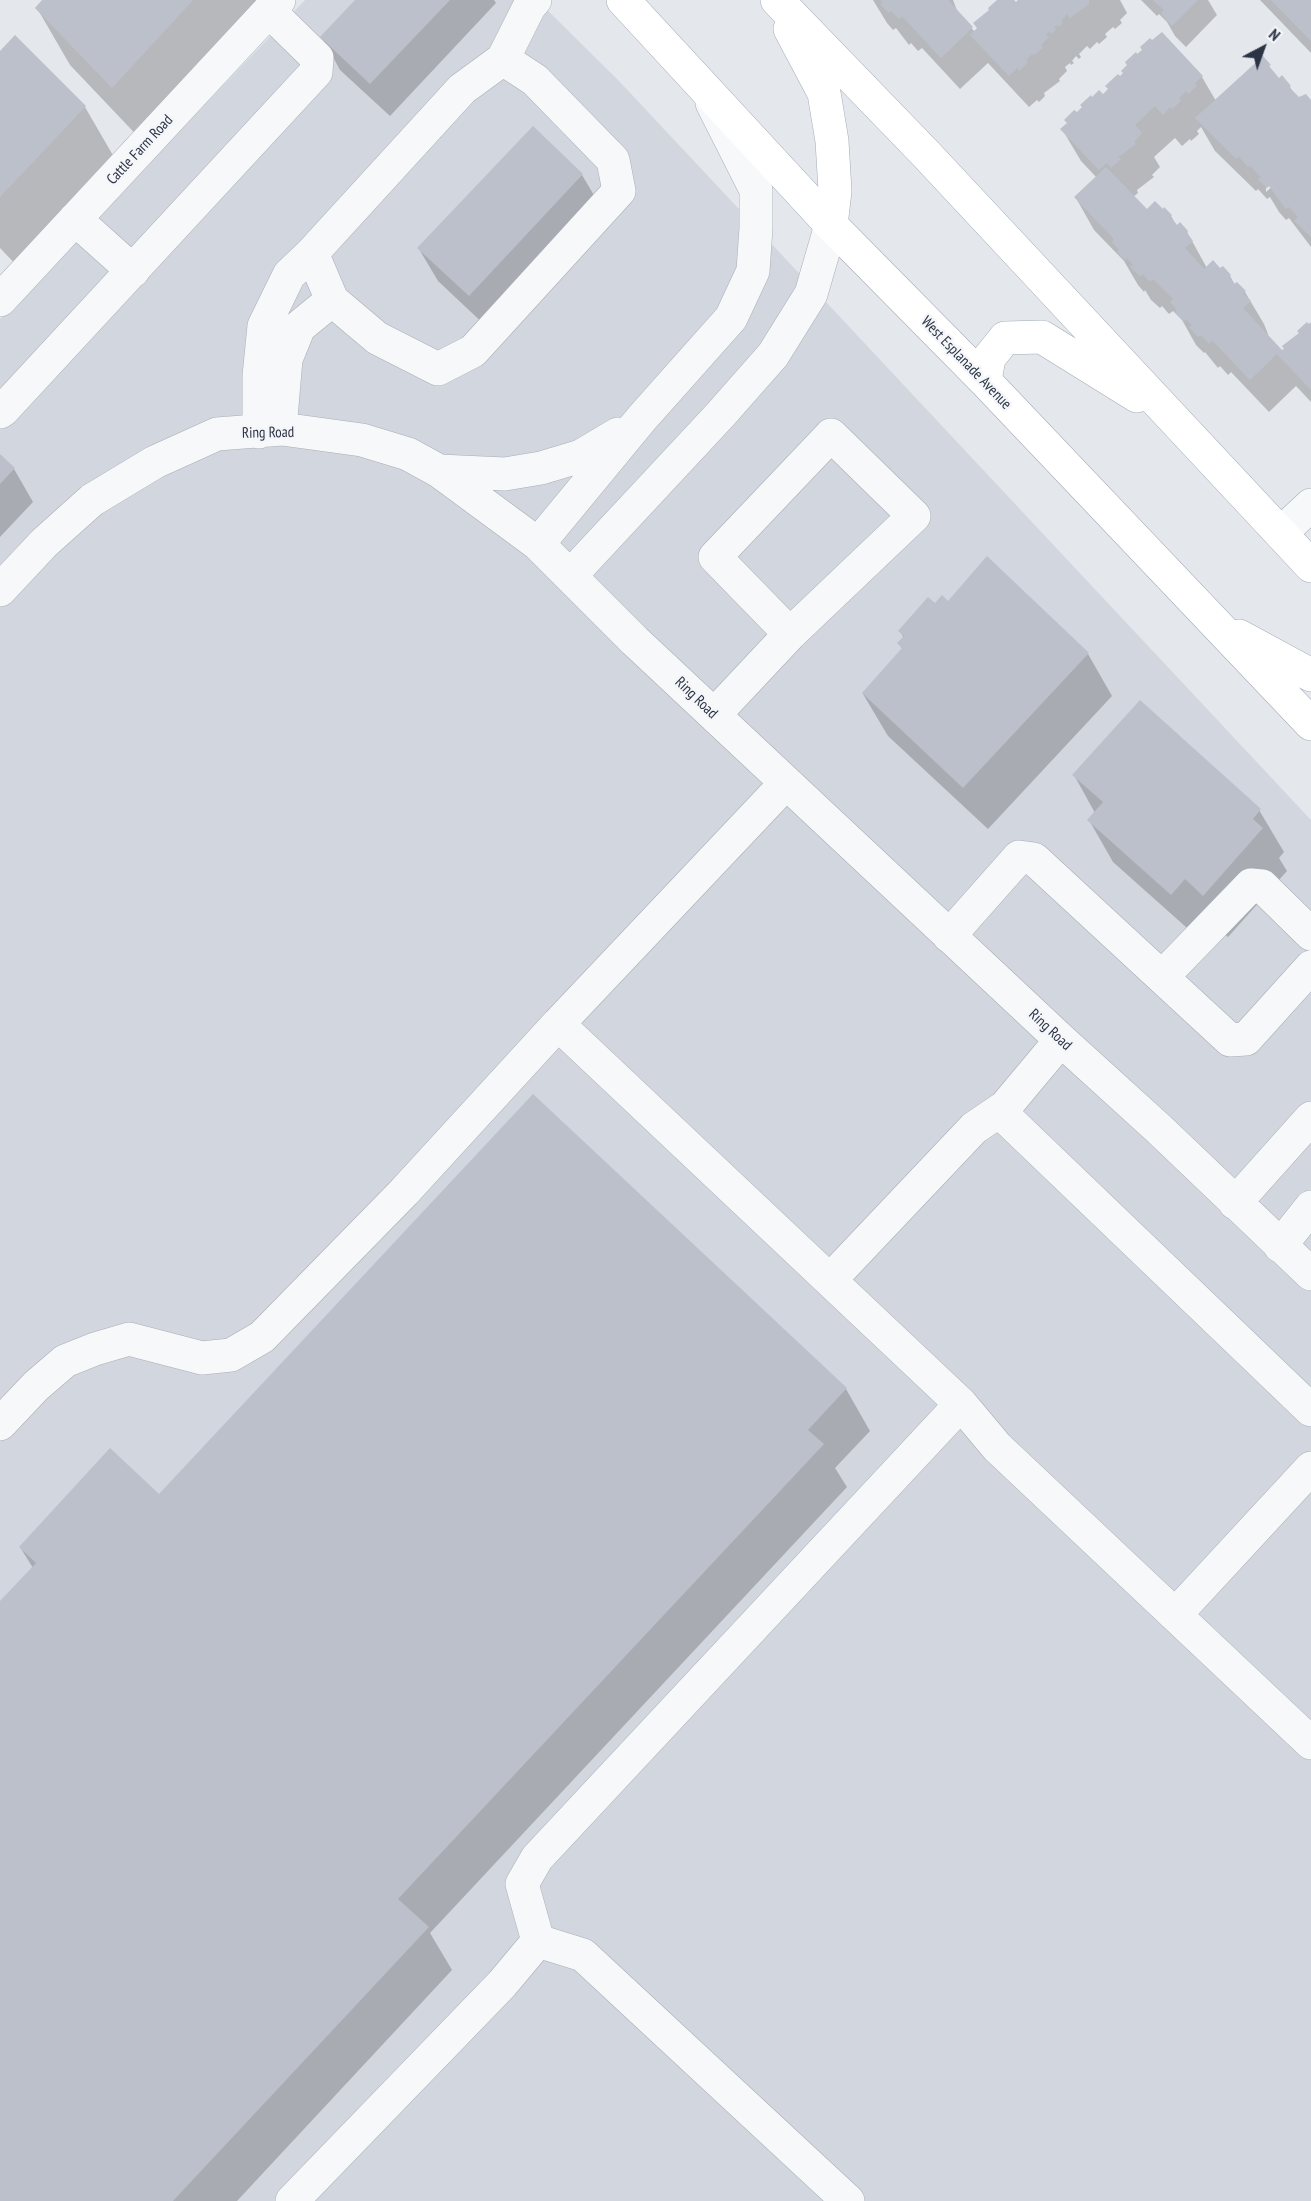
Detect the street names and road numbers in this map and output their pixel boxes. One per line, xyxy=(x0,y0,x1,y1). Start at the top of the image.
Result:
street label: Cattle Farm Road xyxy=(103,111,177,189)
street label: West Esplanade Avenue xyxy=(917,313,1015,413)
street label: Ring Road xyxy=(242,424,294,442)
street label: Ring Road xyxy=(671,673,721,723)
street label: Ring Road xyxy=(1025,1006,1075,1054)

